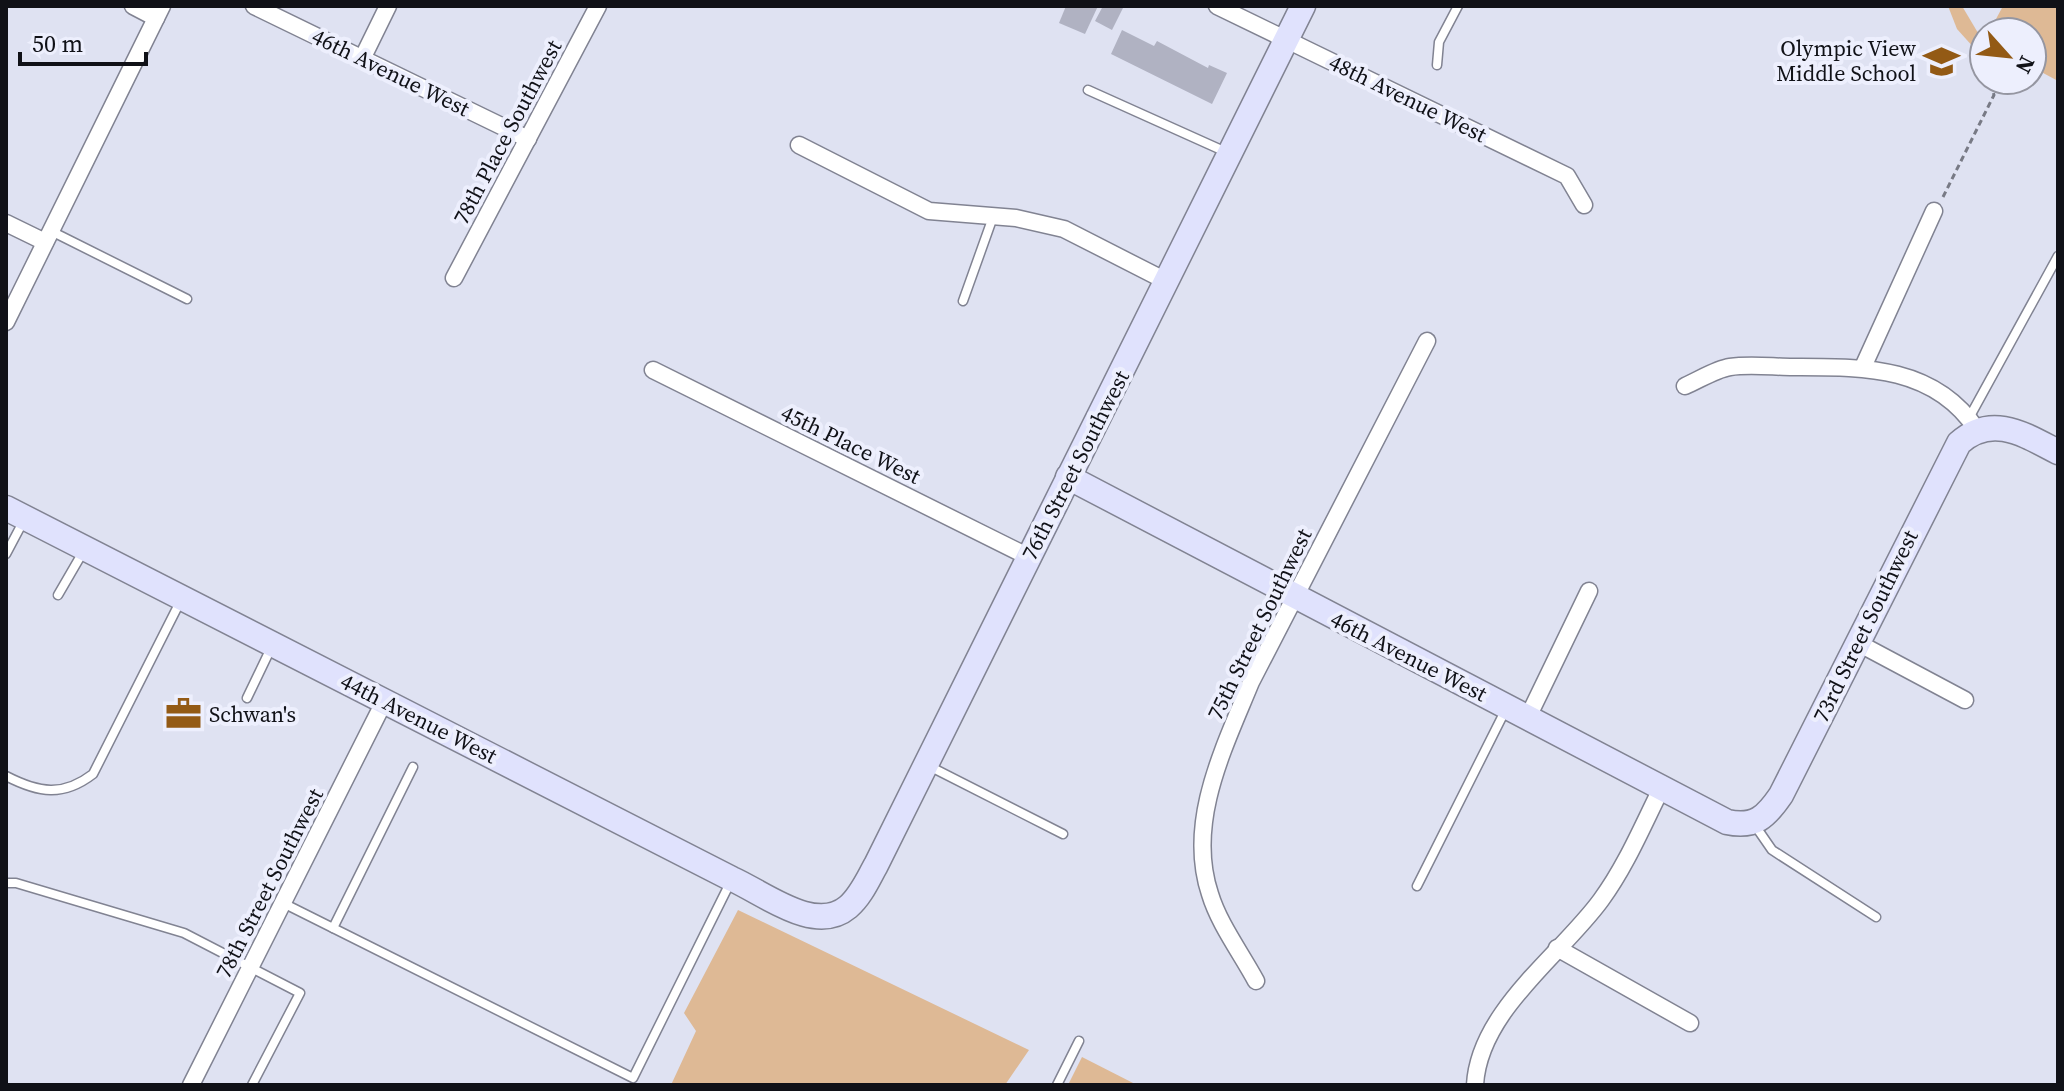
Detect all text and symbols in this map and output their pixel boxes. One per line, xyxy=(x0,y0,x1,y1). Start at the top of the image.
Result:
scale bar xyxy=(20,16,146,66)
north arrow xyxy=(1968,16,2048,96)
street label: 46th Avenue West xyxy=(307,21,476,123)
text: 50 m xyxy=(32,27,83,60)
place label: Olympic View Middle School xyxy=(1776,33,1916,88)
street label: 78th Place Southwest xyxy=(446,34,569,230)
school or university icon: Olympic View Middle School xyxy=(1923,42,1961,80)
street label: 48th Avenue West xyxy=(1324,47,1493,149)
text: N xyxy=(2009,51,2043,79)
street label: 76th Street Southwest xyxy=(1014,364,1136,565)
street label: 45th Place West xyxy=(776,397,927,491)
street label: 75th Street Southwest xyxy=(1200,523,1319,725)
street label: 73rd Street Southwest xyxy=(1805,524,1925,727)
street label: 46th Avenue West xyxy=(1326,604,1493,709)
street label: 44th Avenue West xyxy=(336,666,503,771)
office icon: Schwan's xyxy=(164,695,202,733)
place label: Schwan's xyxy=(209,699,296,729)
street label: 78th Street Southwest xyxy=(208,782,330,983)

